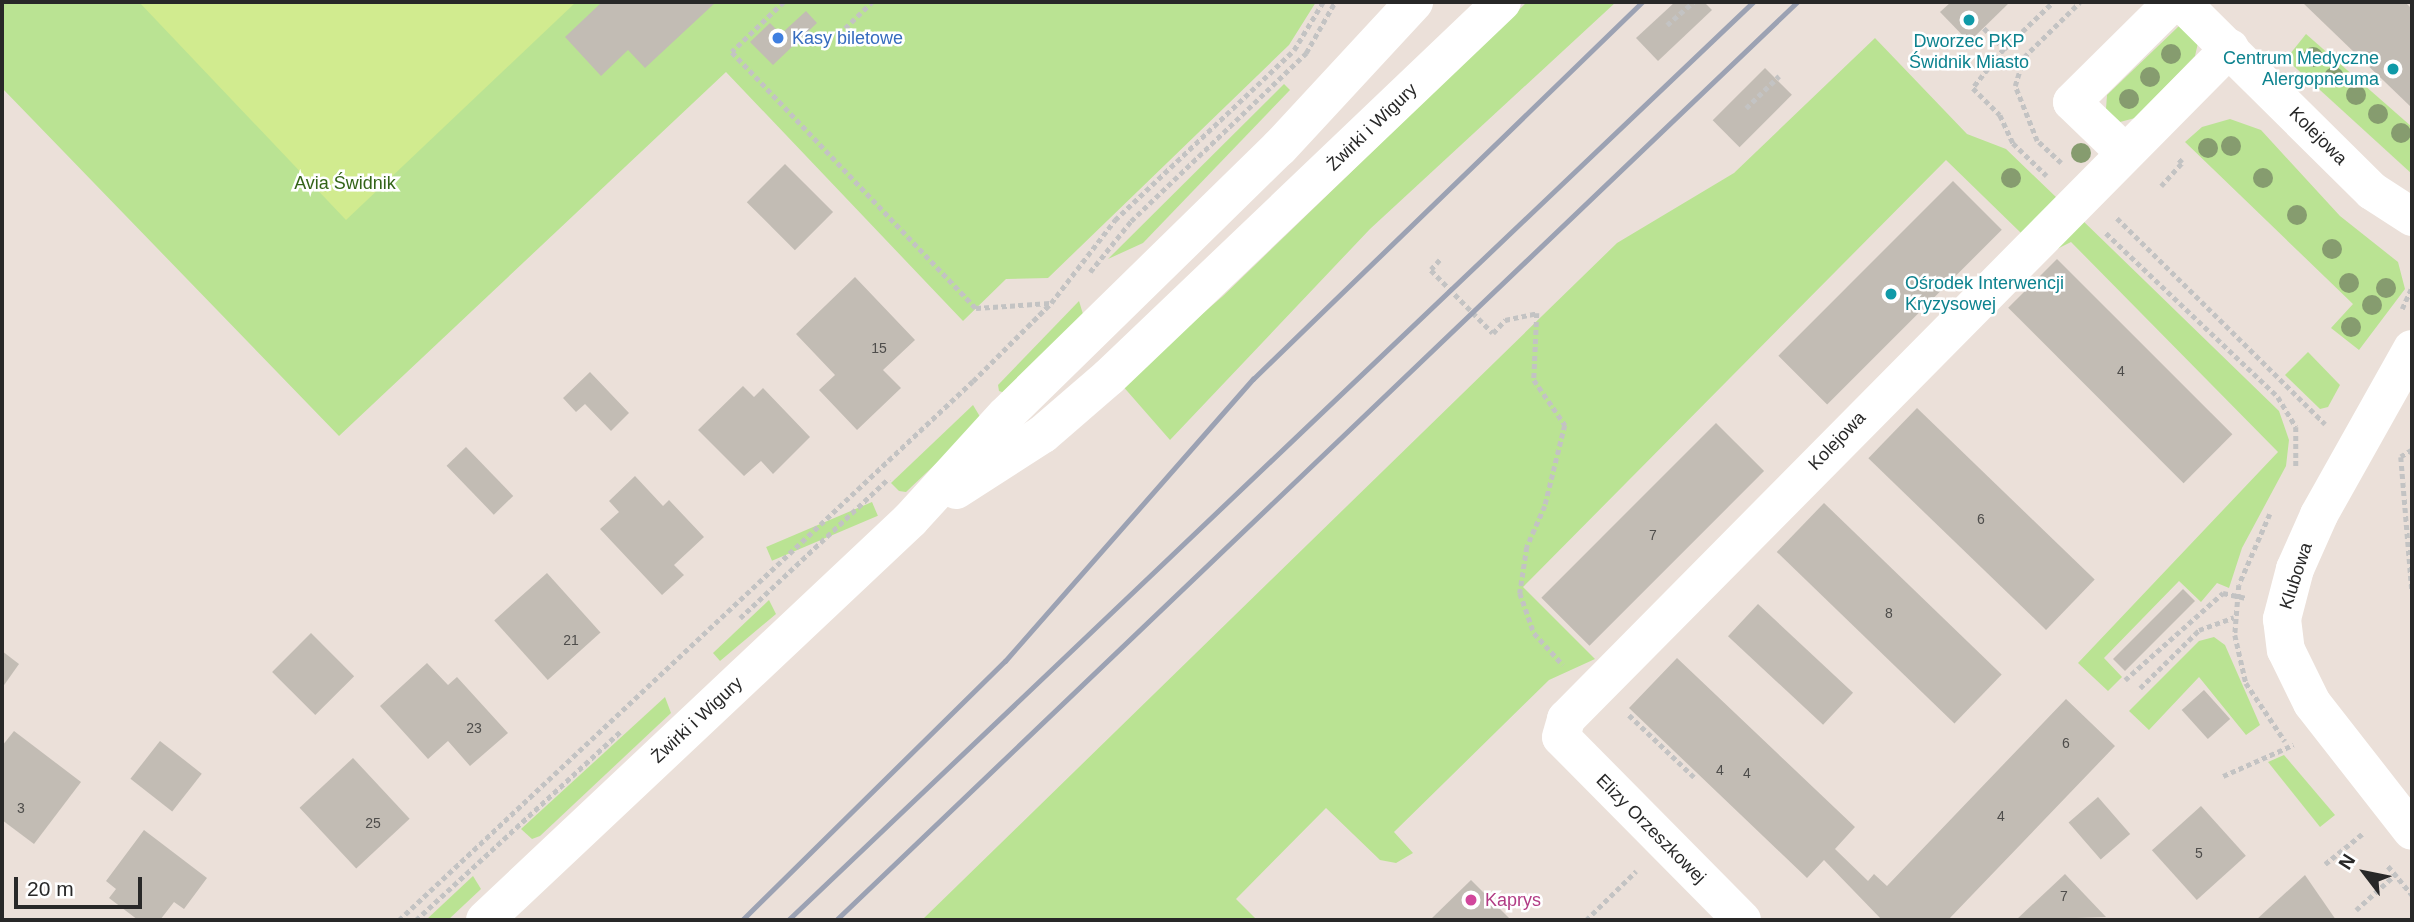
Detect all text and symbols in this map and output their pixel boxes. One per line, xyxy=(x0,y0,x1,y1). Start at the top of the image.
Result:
marker: Dworzec PKP Świdnik Miasto xyxy=(1961,12,1977,28)
place label: Kasy biletowe xyxy=(792,27,903,49)
marker: Kasy biletowe xyxy=(770,30,786,46)
place label: Dworzec PKP Świdnik Miasto xyxy=(1909,31,2029,74)
place label: Centrum Medyczne Alergopneuma xyxy=(2223,48,2379,90)
marker: Centrum Medyczne Alergopneuma xyxy=(2385,61,2401,77)
street label: Żwirki i Wigury xyxy=(1322,79,1422,175)
street label: Kolejowa xyxy=(2285,103,2351,169)
park label: Avia Świdnik xyxy=(294,172,396,194)
place label: Ośrodek Interwencji Kryzysowej xyxy=(1905,273,2064,316)
marker: Ośrodek Interwencji Kryzysowej xyxy=(1883,286,1899,302)
house number: 15 xyxy=(871,340,887,356)
house number: 4 xyxy=(2117,363,2125,379)
street label: Kolejowa xyxy=(1804,407,1870,475)
house number: 6 xyxy=(1977,511,1985,527)
house number: 7 xyxy=(1649,527,1657,543)
street label: Klubowa xyxy=(2275,540,2317,612)
house number: 8 xyxy=(1885,605,1893,621)
house number: 21 xyxy=(563,632,579,648)
street label: Żwirki i Wigury xyxy=(647,672,747,768)
house number: 23 xyxy=(466,720,482,736)
house number: 6 xyxy=(2062,735,2070,751)
house number: 4 xyxy=(1716,762,1724,778)
house number: 4 xyxy=(1743,765,1751,781)
street label: Elizy Orzeszkowej xyxy=(1592,770,1710,888)
house number: 3 xyxy=(17,800,25,816)
house number: 4 xyxy=(1997,808,2005,824)
house number: 25 xyxy=(365,815,381,831)
north arrow xyxy=(2330,838,2400,908)
house number: 5 xyxy=(2195,845,2203,861)
text: N xyxy=(2334,850,2359,873)
scale bar xyxy=(18,862,145,906)
text: 20 m xyxy=(27,877,74,900)
house number: 7 xyxy=(2060,888,2068,904)
place label: Kaprys xyxy=(1485,889,1541,911)
marker: Kaprys xyxy=(1463,892,1479,908)

